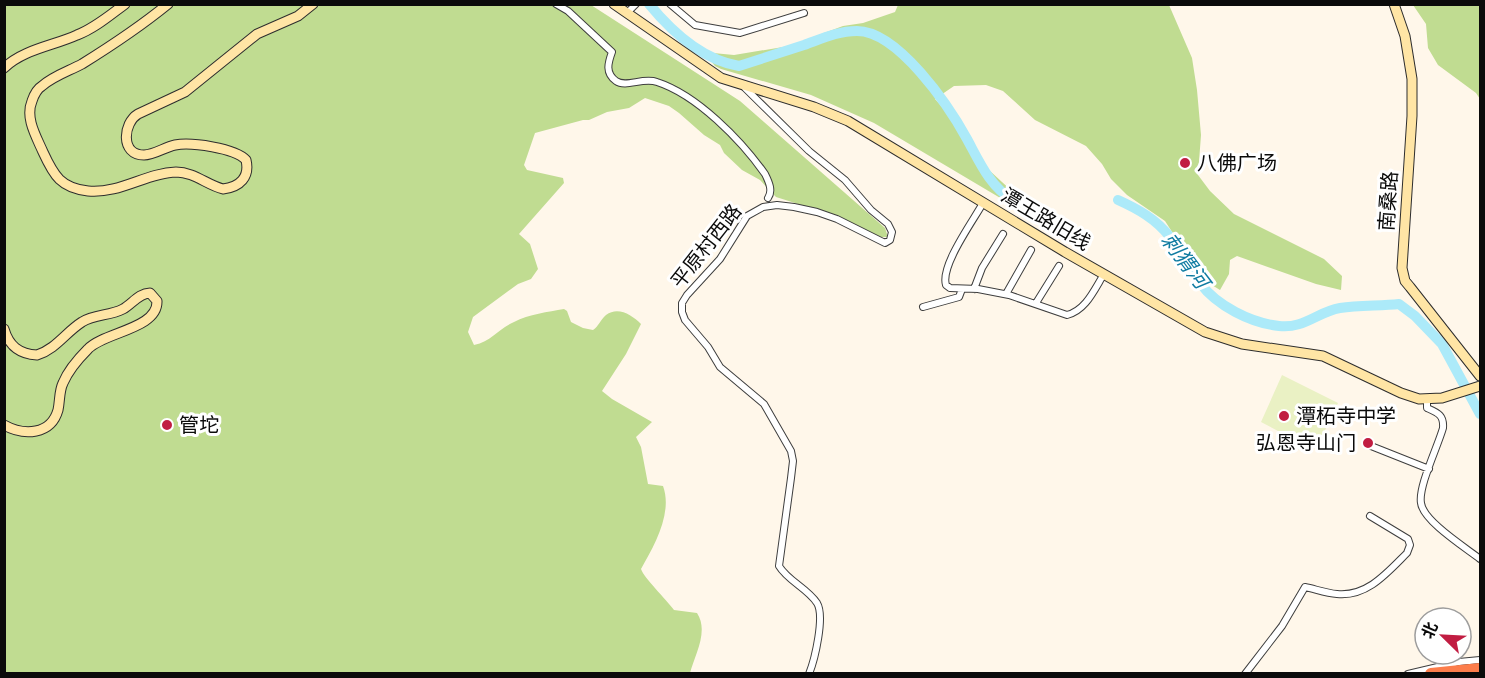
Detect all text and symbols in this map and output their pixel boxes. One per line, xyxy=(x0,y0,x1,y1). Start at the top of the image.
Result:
place label: 八佛广场 xyxy=(1197,151,1277,175)
marker: 八佛广场 xyxy=(1178,156,1192,170)
street label: 南桑路 xyxy=(1374,170,1402,232)
street label: 潭王路旧线 xyxy=(997,183,1095,255)
street label: 平原村西路 xyxy=(666,199,746,293)
water label: 刺猬河 xyxy=(1156,228,1217,297)
place label: 潭柘寺中学 xyxy=(1296,404,1396,428)
marker: 潭柘寺中学 xyxy=(1277,409,1291,423)
place label: 管坨 xyxy=(179,413,219,437)
marker: 管坨 xyxy=(160,418,174,432)
place label: 弘恩寺山门 xyxy=(1256,431,1356,455)
marker: 弘恩寺山门 xyxy=(1361,436,1375,450)
north arrow xyxy=(1413,606,1473,666)
text: 北 xyxy=(1418,619,1442,641)

